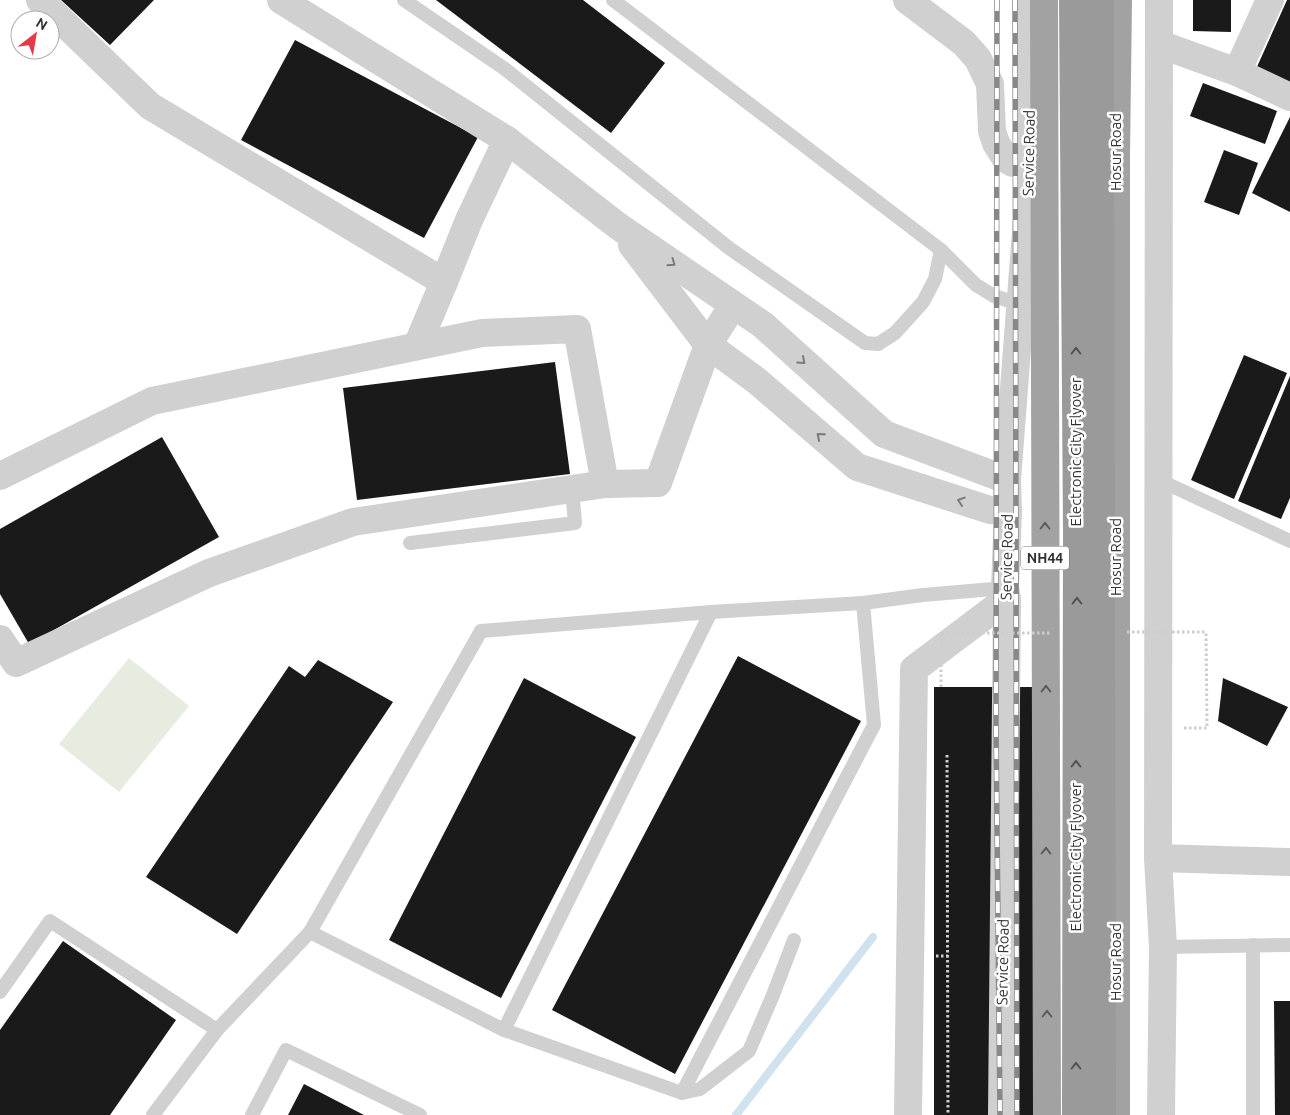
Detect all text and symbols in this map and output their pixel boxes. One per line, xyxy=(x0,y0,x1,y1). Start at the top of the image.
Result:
north arrow xyxy=(10,10,60,60)
text: N xyxy=(33,14,50,33)
street label: Service Road xyxy=(1019,110,1038,196)
street label: Hosur Road xyxy=(1107,113,1124,191)
one-way arrow xyxy=(666,257,676,266)
one-way arrow xyxy=(1071,347,1081,355)
one-way arrow xyxy=(796,355,805,364)
street label: Electronic City Flyover xyxy=(1067,377,1084,526)
one-way arrow xyxy=(817,432,826,441)
one-way arrow xyxy=(957,496,965,506)
street label: Service Road xyxy=(997,514,1016,600)
street label: Hosur Road xyxy=(1107,518,1124,596)
one-way arrow xyxy=(1040,522,1050,530)
road number: NH44 xyxy=(1021,546,1069,570)
one-way arrow xyxy=(1072,597,1082,605)
one-way arrow xyxy=(1041,685,1051,692)
one-way arrow xyxy=(1071,760,1081,768)
street label: Electronic City Flyover xyxy=(1067,782,1084,931)
one-way arrow xyxy=(1041,847,1051,855)
street label: Service Road xyxy=(993,919,1012,1005)
street label: Hosur Road xyxy=(1107,923,1124,1001)
one-way arrow xyxy=(1042,1010,1052,1018)
one-way arrow xyxy=(1071,1062,1081,1070)

